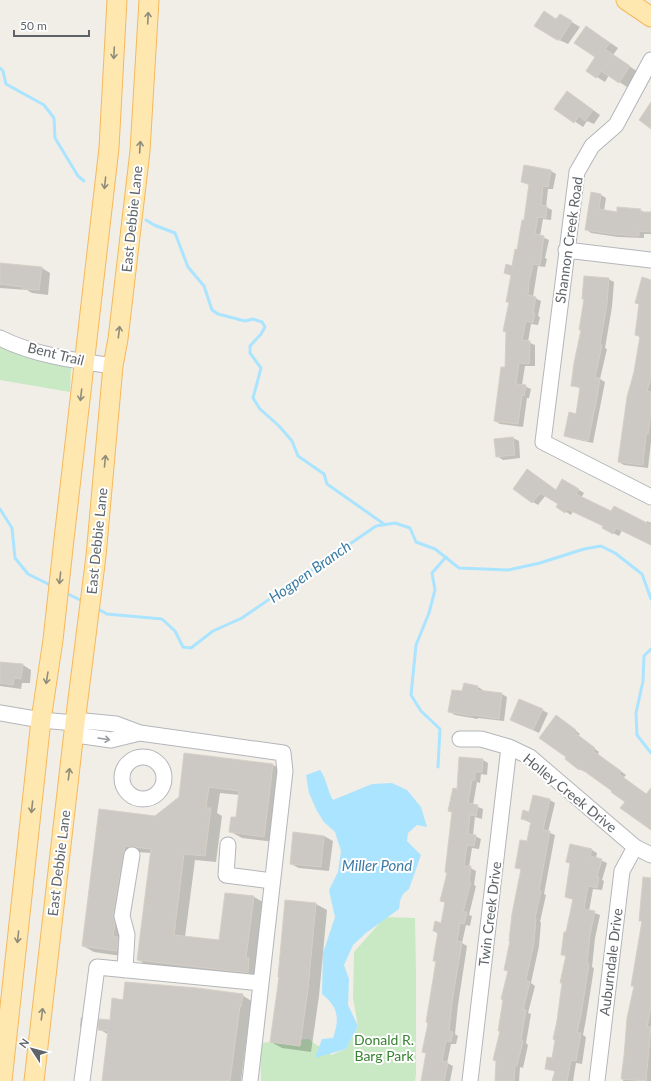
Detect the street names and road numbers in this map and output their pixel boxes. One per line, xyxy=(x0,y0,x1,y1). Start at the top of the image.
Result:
street label: East Debbie Lane xyxy=(117,165,146,273)
street label: Shannon Creek Road xyxy=(551,175,586,304)
street label: Bent Trail xyxy=(26,338,86,369)
street label: East Debbie Lane xyxy=(82,487,111,595)
street label: Holley Creek Drive xyxy=(520,750,621,836)
street label: East Debbie Lane xyxy=(44,809,73,917)
street label: Twin Creek Drive xyxy=(475,860,504,967)
street label: Auburndale Drive xyxy=(595,907,626,1017)

